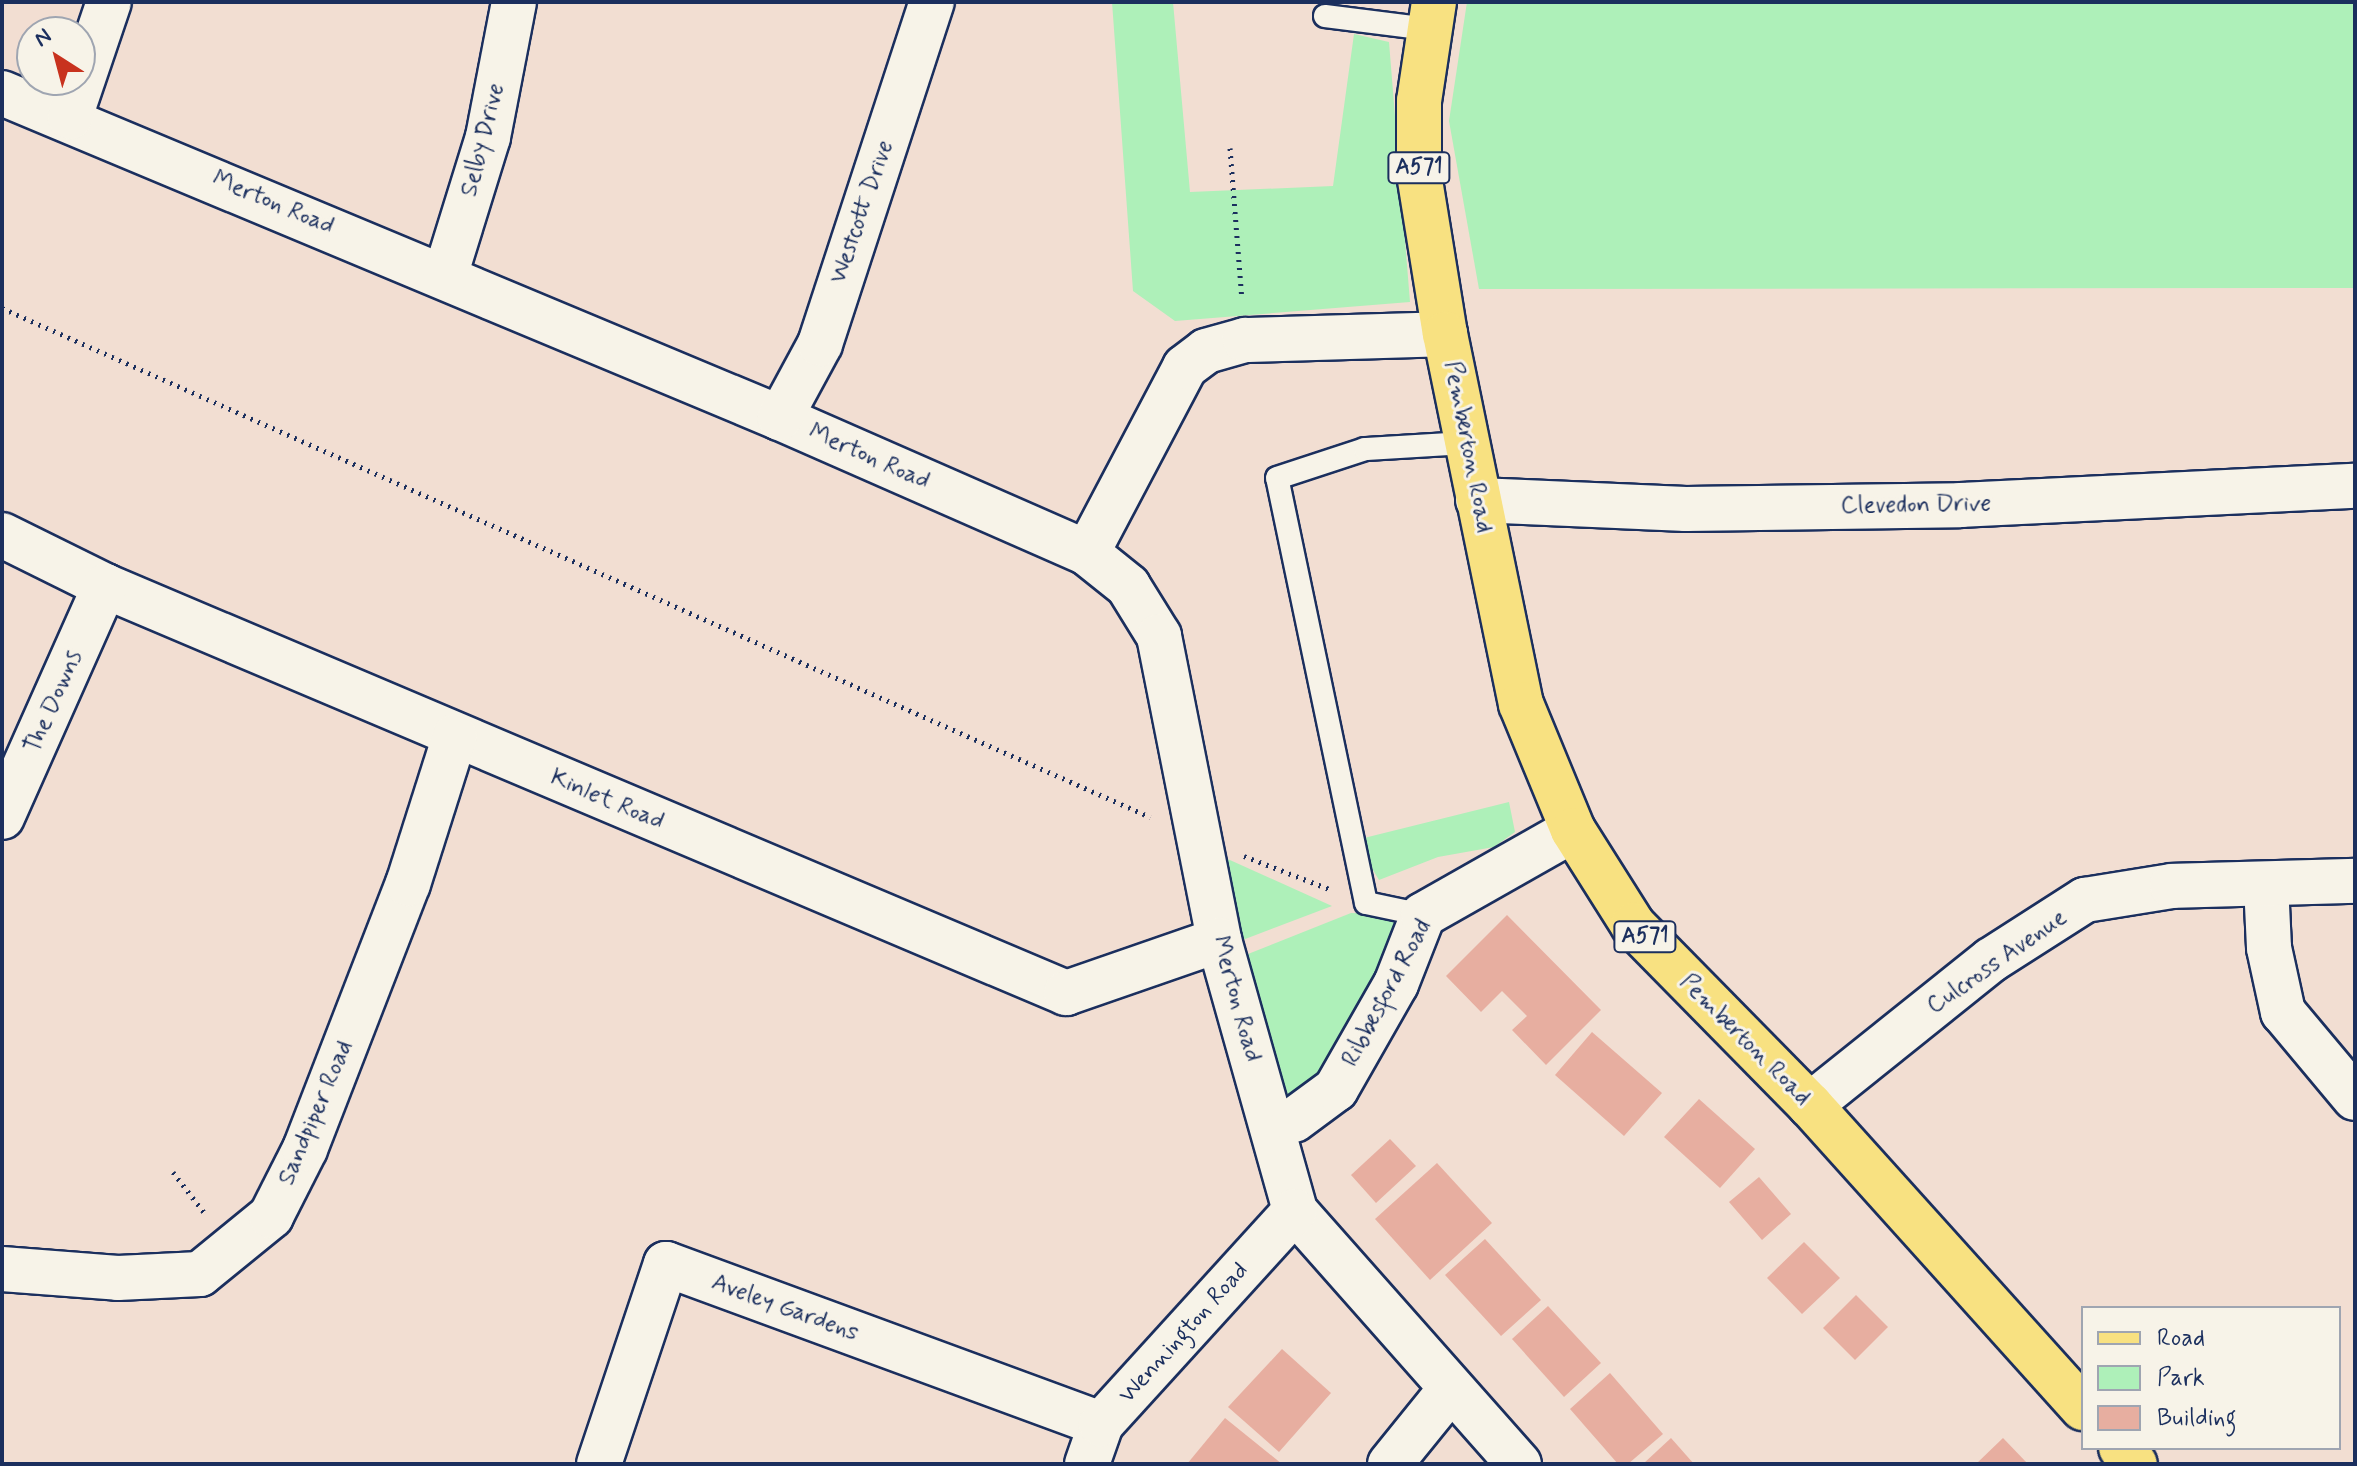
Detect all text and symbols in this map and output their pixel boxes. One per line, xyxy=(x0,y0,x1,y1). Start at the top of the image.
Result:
north arrow xyxy=(16,16,96,96)
text: N xyxy=(29,23,57,54)
street label: Selby Drive xyxy=(455,81,511,199)
street label: Westcott Drive xyxy=(824,137,900,287)
road number: A571 xyxy=(1387,150,1451,186)
street label: Merton Road xyxy=(208,164,338,242)
street label: Pemberton Road xyxy=(1437,360,1499,534)
street label: Merton Road xyxy=(804,418,934,496)
street label: Clevedon Drive xyxy=(1841,489,1991,521)
street label: The Downs xyxy=(18,644,90,760)
street label: Kinlet Road xyxy=(546,763,668,837)
street label: Culcross Avenue xyxy=(1921,903,2073,1021)
street label: Ribbesford Road xyxy=(1336,915,1438,1071)
road number: A571 xyxy=(1613,919,1677,955)
street label: Merton Road xyxy=(1205,933,1267,1065)
street label: Pemberton Road xyxy=(1674,969,1816,1111)
street label: Sandpiper Road xyxy=(273,1036,359,1190)
street label: Wennington Road xyxy=(1113,1257,1255,1409)
street label: Aveley Gardens xyxy=(708,1268,862,1348)
legend xyxy=(2081,1306,2341,1450)
text: Road xyxy=(2157,1323,2205,1354)
text: Park xyxy=(2157,1363,2205,1394)
text: Building xyxy=(2157,1403,2237,1434)

